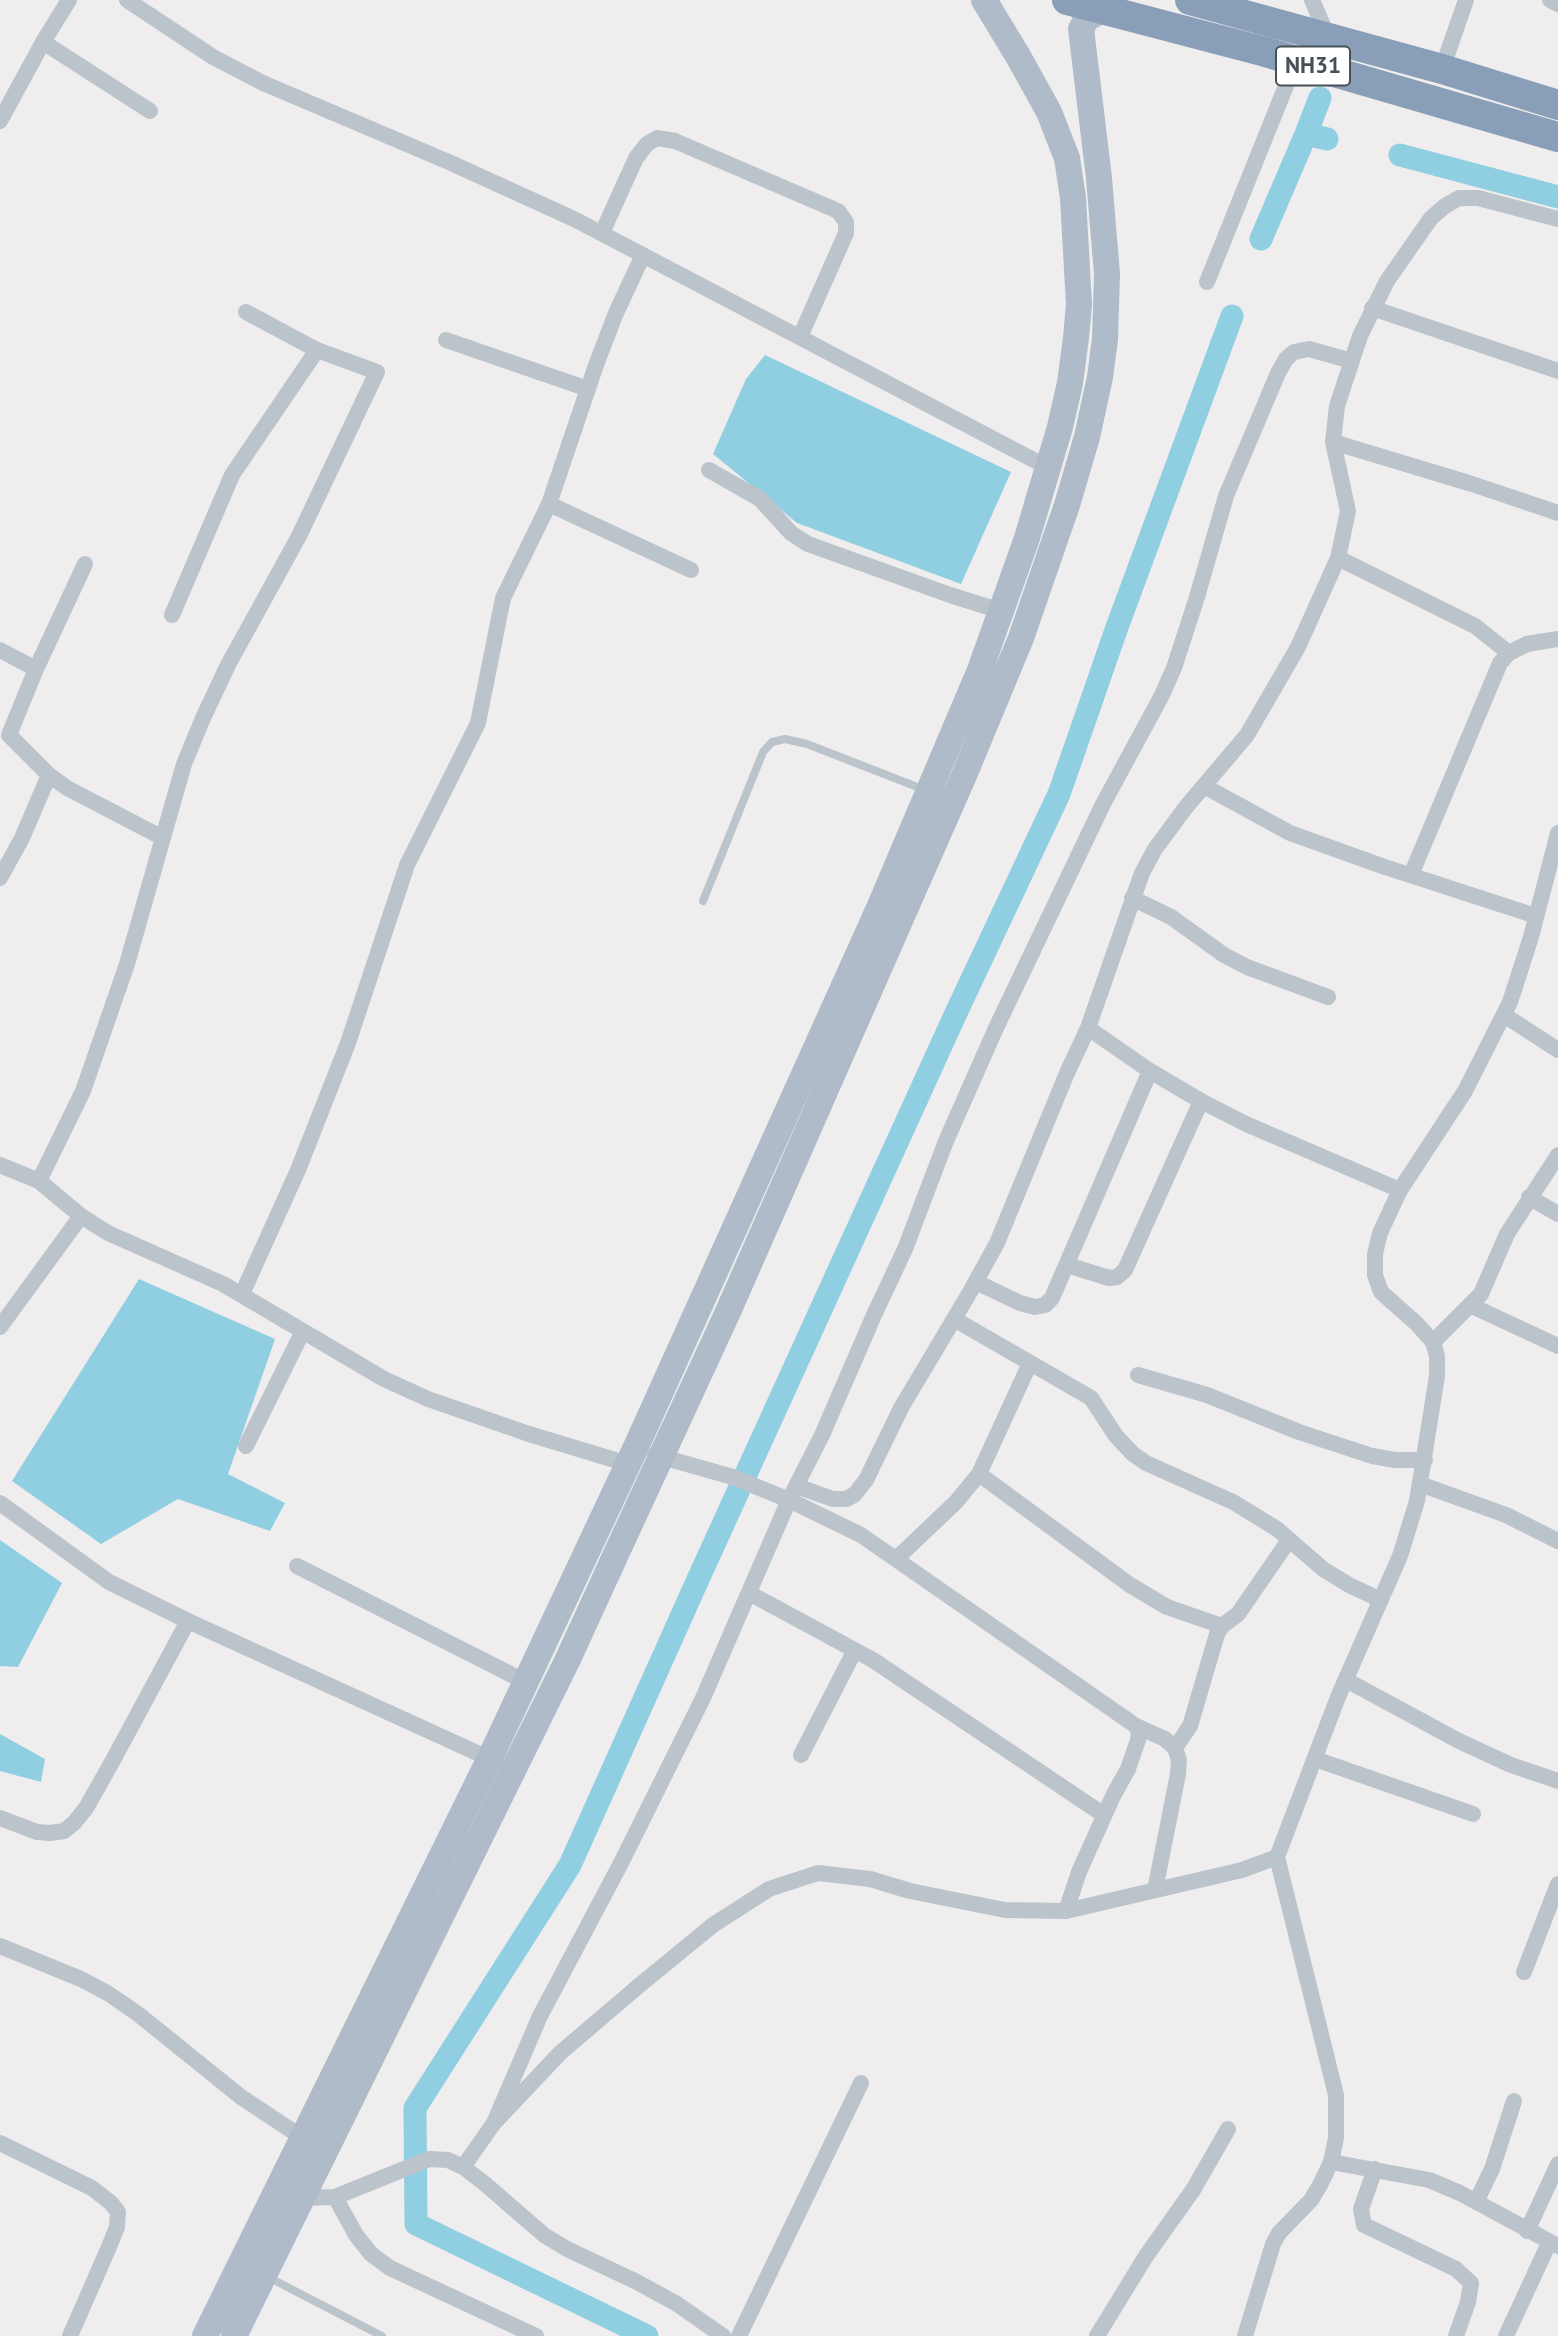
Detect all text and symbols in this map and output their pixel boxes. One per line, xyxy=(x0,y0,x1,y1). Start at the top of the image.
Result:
road number: NH31 xyxy=(1276,46,1350,86)

